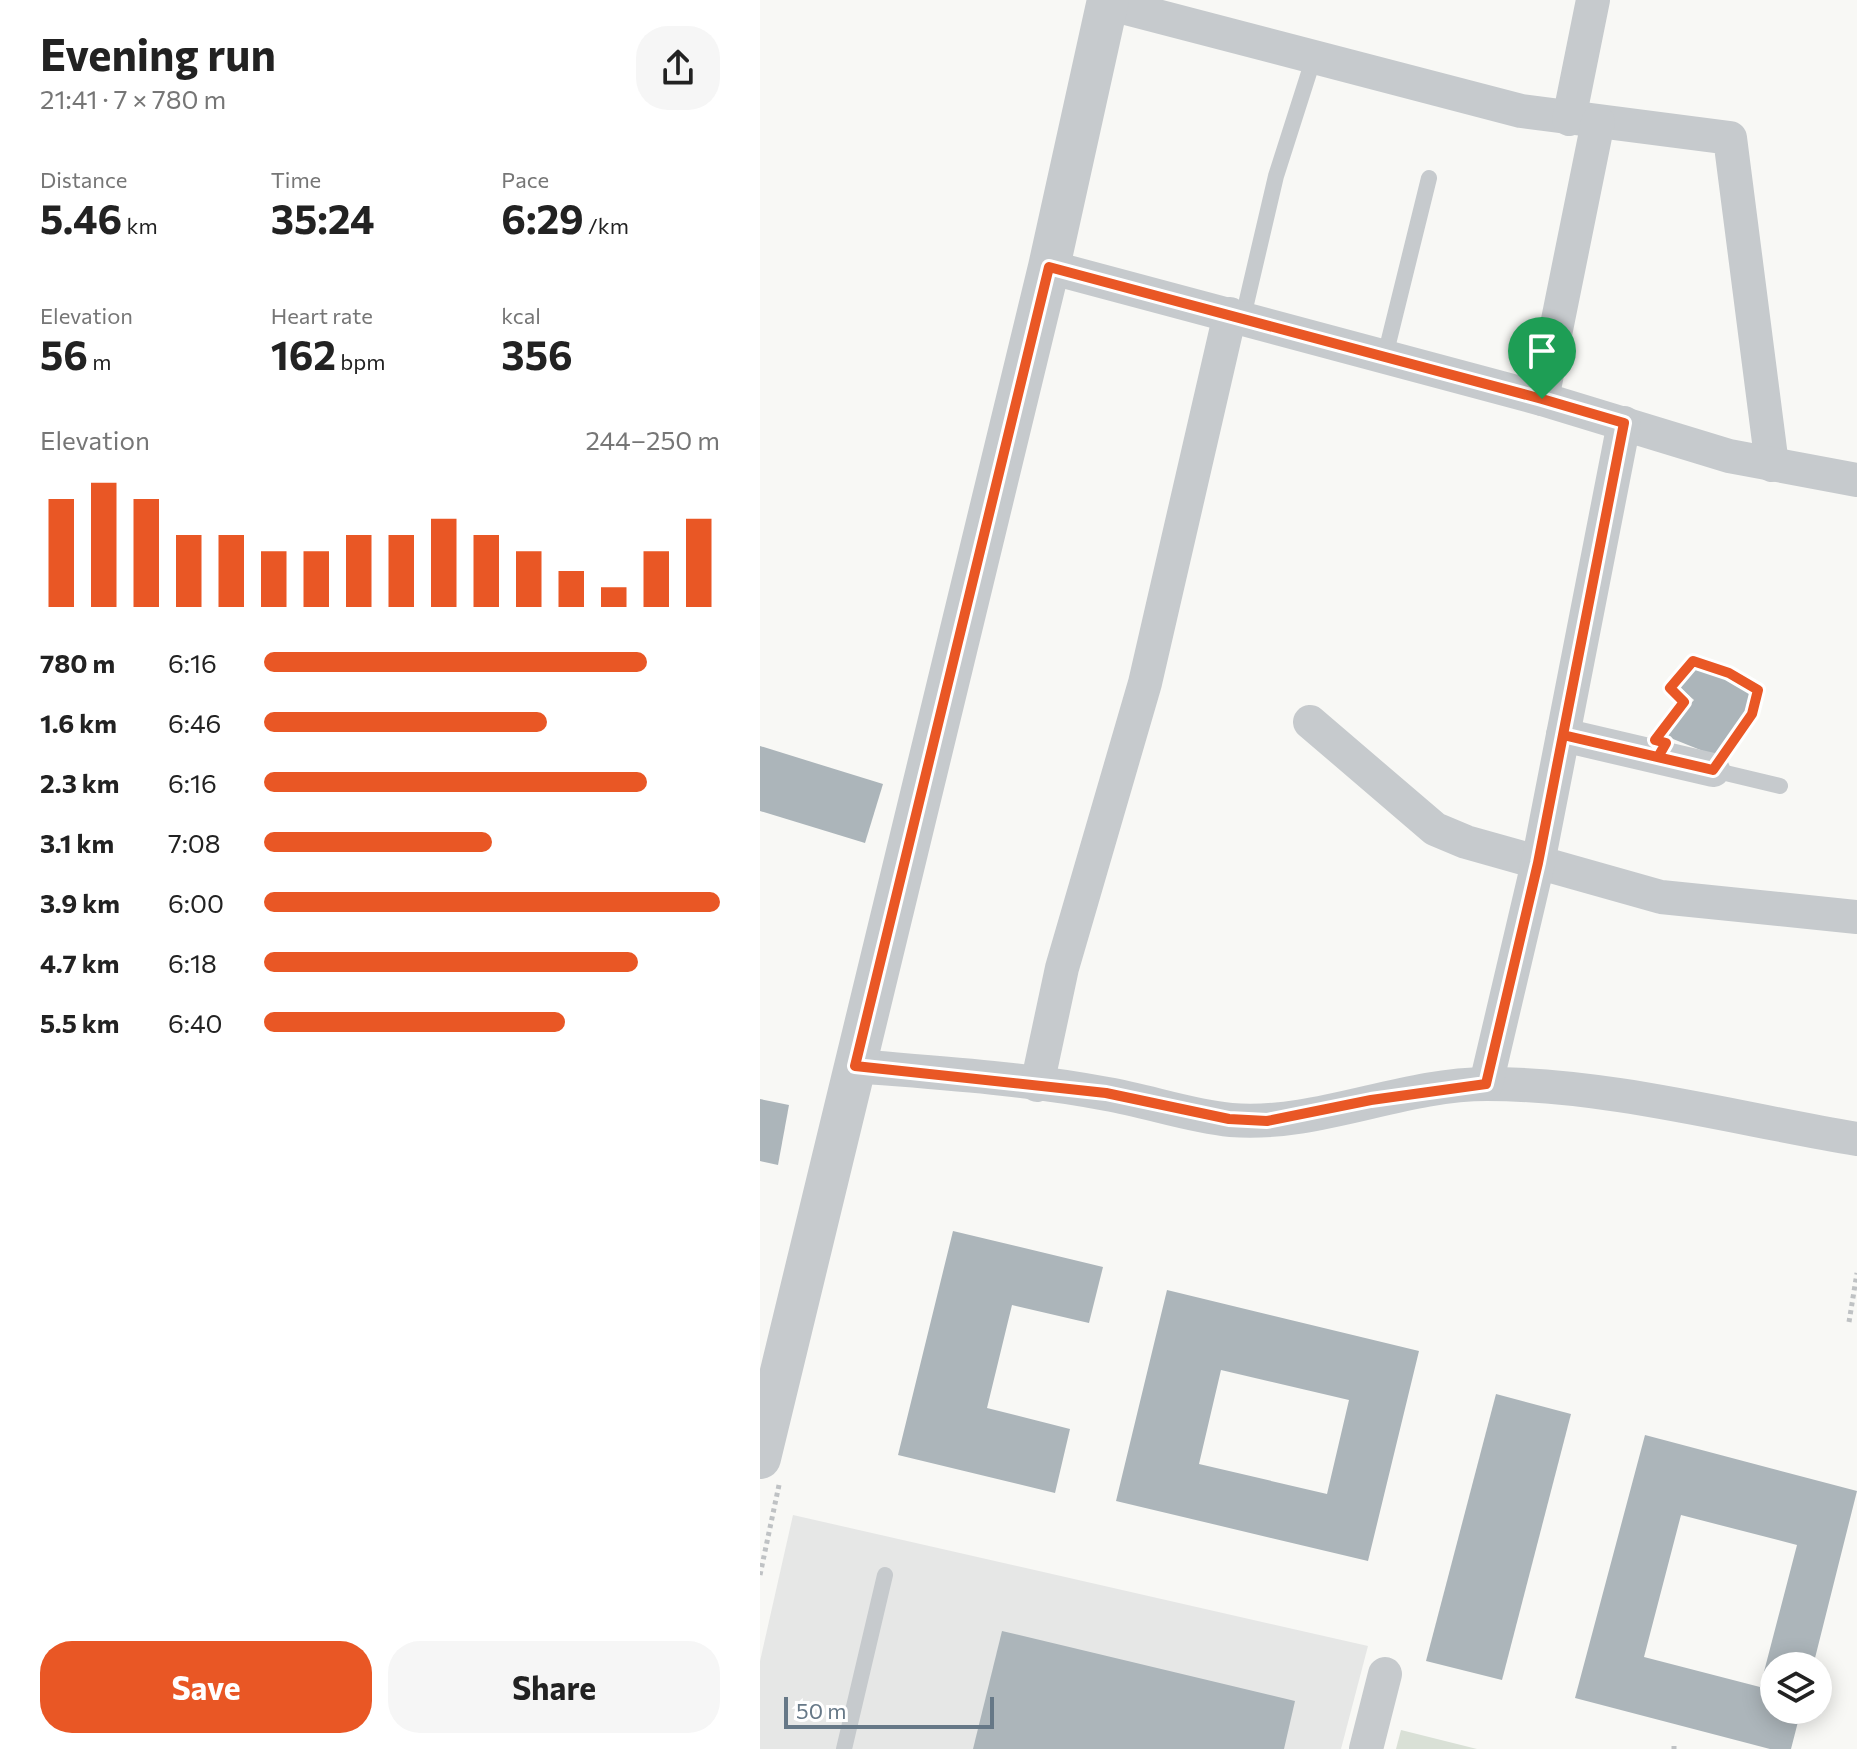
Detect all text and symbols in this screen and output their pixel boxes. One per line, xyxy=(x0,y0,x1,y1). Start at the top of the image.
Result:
text: Evening run xyxy=(40,26,276,80)
button: share xyxy=(636,26,720,110)
text: 21:41 · 7 × 780 m xyxy=(40,83,226,114)
text: Distance xyxy=(40,166,127,193)
text: Time xyxy=(271,166,321,193)
text: Pace xyxy=(501,166,549,193)
text: 5.46 xyxy=(40,193,122,242)
text: 35:24 xyxy=(271,193,375,242)
text: 6:29 xyxy=(501,193,584,242)
text: km xyxy=(122,212,158,239)
text: /km xyxy=(584,212,629,239)
text: Elevation xyxy=(40,302,133,329)
text: Heart rate xyxy=(271,302,373,329)
text: kcal xyxy=(501,302,541,329)
pin xyxy=(1508,317,1576,399)
text: 56 xyxy=(40,329,88,378)
text: 162 xyxy=(271,329,336,378)
text: 356 xyxy=(501,329,573,378)
icon: arrive xyxy=(1520,329,1564,373)
text: m xyxy=(88,348,111,375)
text: bpm xyxy=(336,348,385,375)
text: Elevation xyxy=(40,424,150,455)
text: 244–250 m xyxy=(586,424,720,455)
text: 780 m xyxy=(40,647,115,678)
text: 6:16 xyxy=(168,647,217,678)
text: 1.6 km xyxy=(40,707,117,738)
text: 6:46 xyxy=(168,707,221,738)
text: 2.3 km xyxy=(40,767,119,798)
text: 6:16 xyxy=(168,767,217,798)
text: 3.1 km xyxy=(40,827,114,858)
text: 7:08 xyxy=(168,827,221,858)
text: 3.9 km xyxy=(40,887,120,918)
text: 6:00 xyxy=(168,887,224,918)
text: 4.7 km xyxy=(40,947,119,978)
text: 6:18 xyxy=(168,947,217,978)
text: 5.5 km xyxy=(40,1007,119,1038)
text: 6:40 xyxy=(168,1007,222,1038)
button: Save xyxy=(40,1641,372,1733)
button: Share xyxy=(388,1641,720,1733)
map controls xyxy=(1760,1652,1832,1724)
button: layers xyxy=(1760,1652,1832,1724)
scale bar xyxy=(784,1693,994,1729)
text: 50 m xyxy=(796,1697,846,1724)

